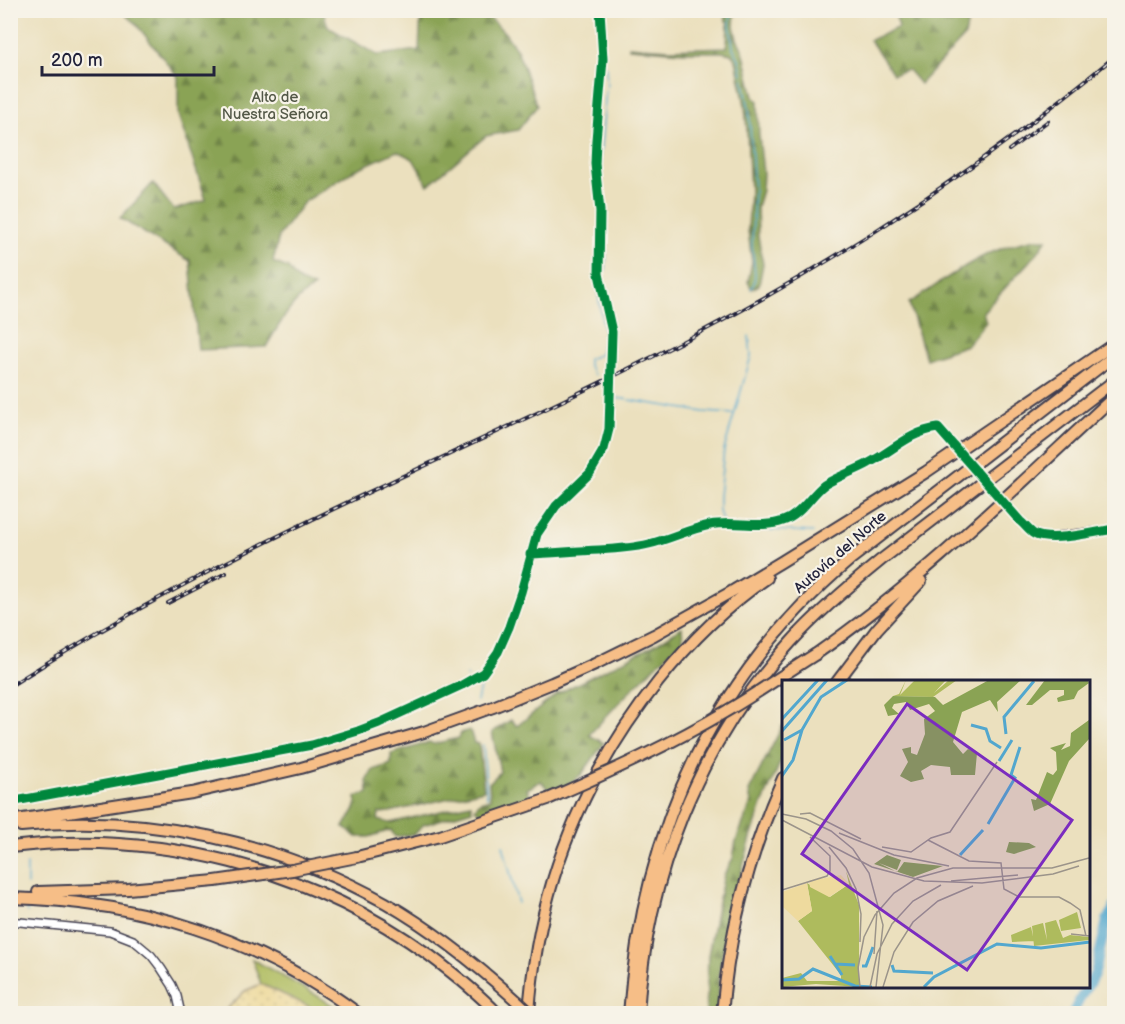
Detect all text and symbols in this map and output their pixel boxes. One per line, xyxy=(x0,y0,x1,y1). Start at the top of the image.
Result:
scale bar xyxy=(42,39,214,77)
text: 200 m xyxy=(51,50,103,71)
park label: Alto de Nuestra Señora xyxy=(222,88,328,124)
street label: Autovía del Norte xyxy=(790,507,891,598)
inset map xyxy=(782,680,1089,988)

